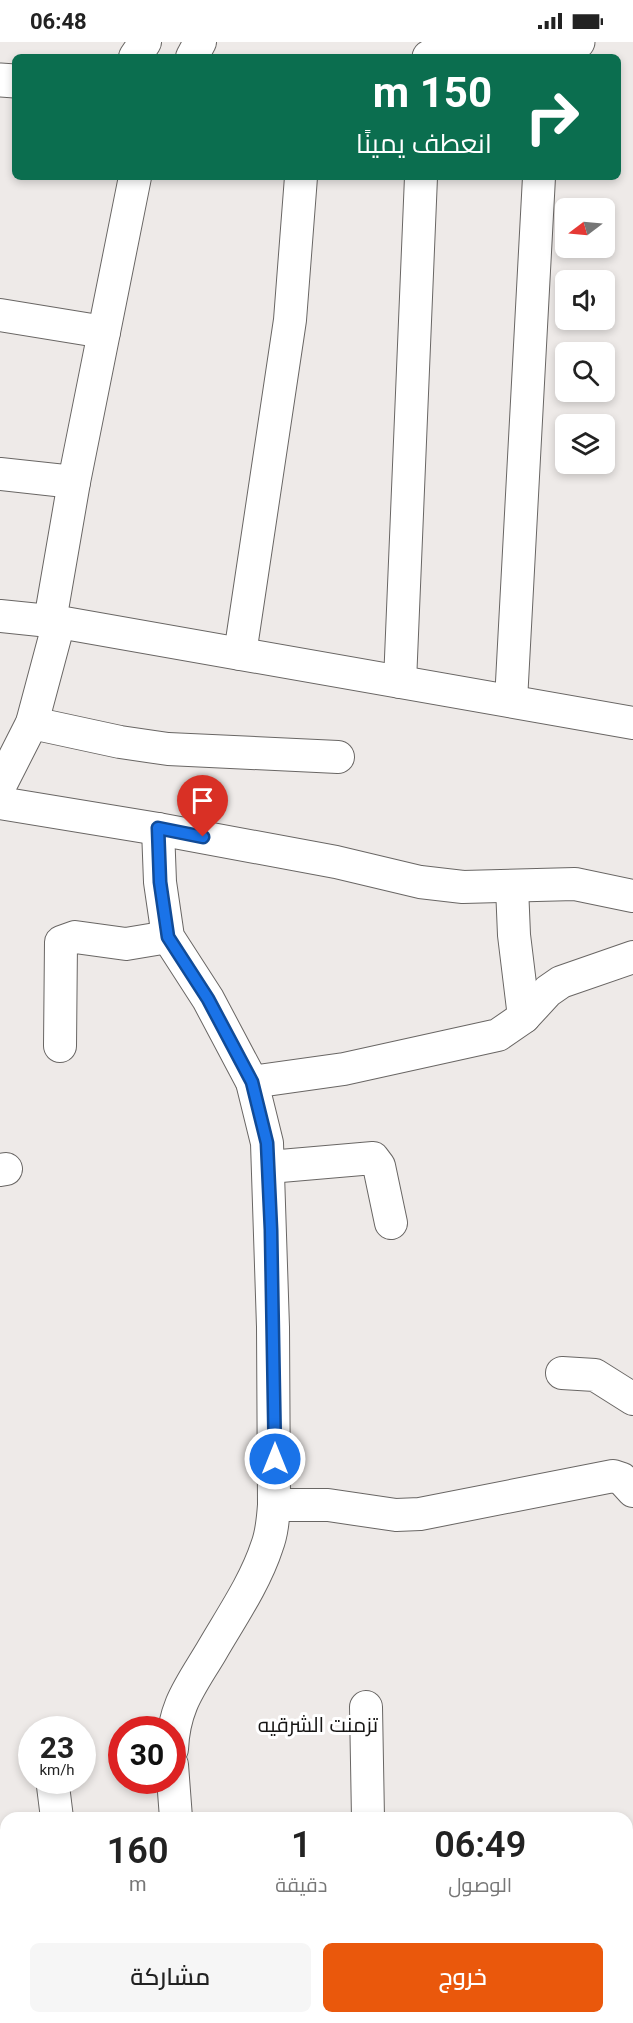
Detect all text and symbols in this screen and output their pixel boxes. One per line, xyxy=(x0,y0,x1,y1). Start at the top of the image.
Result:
text: 06:48 xyxy=(30,9,87,34)
text: 150 m xyxy=(373,68,492,117)
icon: right xyxy=(513,78,591,156)
text: انعطف يمينًا xyxy=(356,128,492,160)
north arrow xyxy=(555,198,615,258)
map controls xyxy=(555,198,615,474)
button: sound xyxy=(555,270,615,330)
button: search xyxy=(555,342,615,402)
button: layers xyxy=(555,414,615,474)
pin xyxy=(177,775,228,837)
icon: arrive xyxy=(186,784,219,817)
position arrow xyxy=(243,1427,307,1491)
district label: تزمنت الشرقيه xyxy=(258,1713,379,1737)
speed limit sign: 30 xyxy=(108,1716,186,1794)
text: 23 xyxy=(40,1730,74,1765)
text: km/h xyxy=(39,1761,75,1779)
text: 1 xyxy=(291,1824,312,1866)
text: 06:49 xyxy=(434,1824,526,1866)
text: 160 xyxy=(107,1830,169,1872)
text: m xyxy=(129,1872,146,1896)
text: دقيقة xyxy=(275,1873,327,1897)
text: الوصول xyxy=(448,1873,512,1897)
button: مشاركة xyxy=(30,1943,311,2012)
button: خروج xyxy=(323,1943,603,2012)

